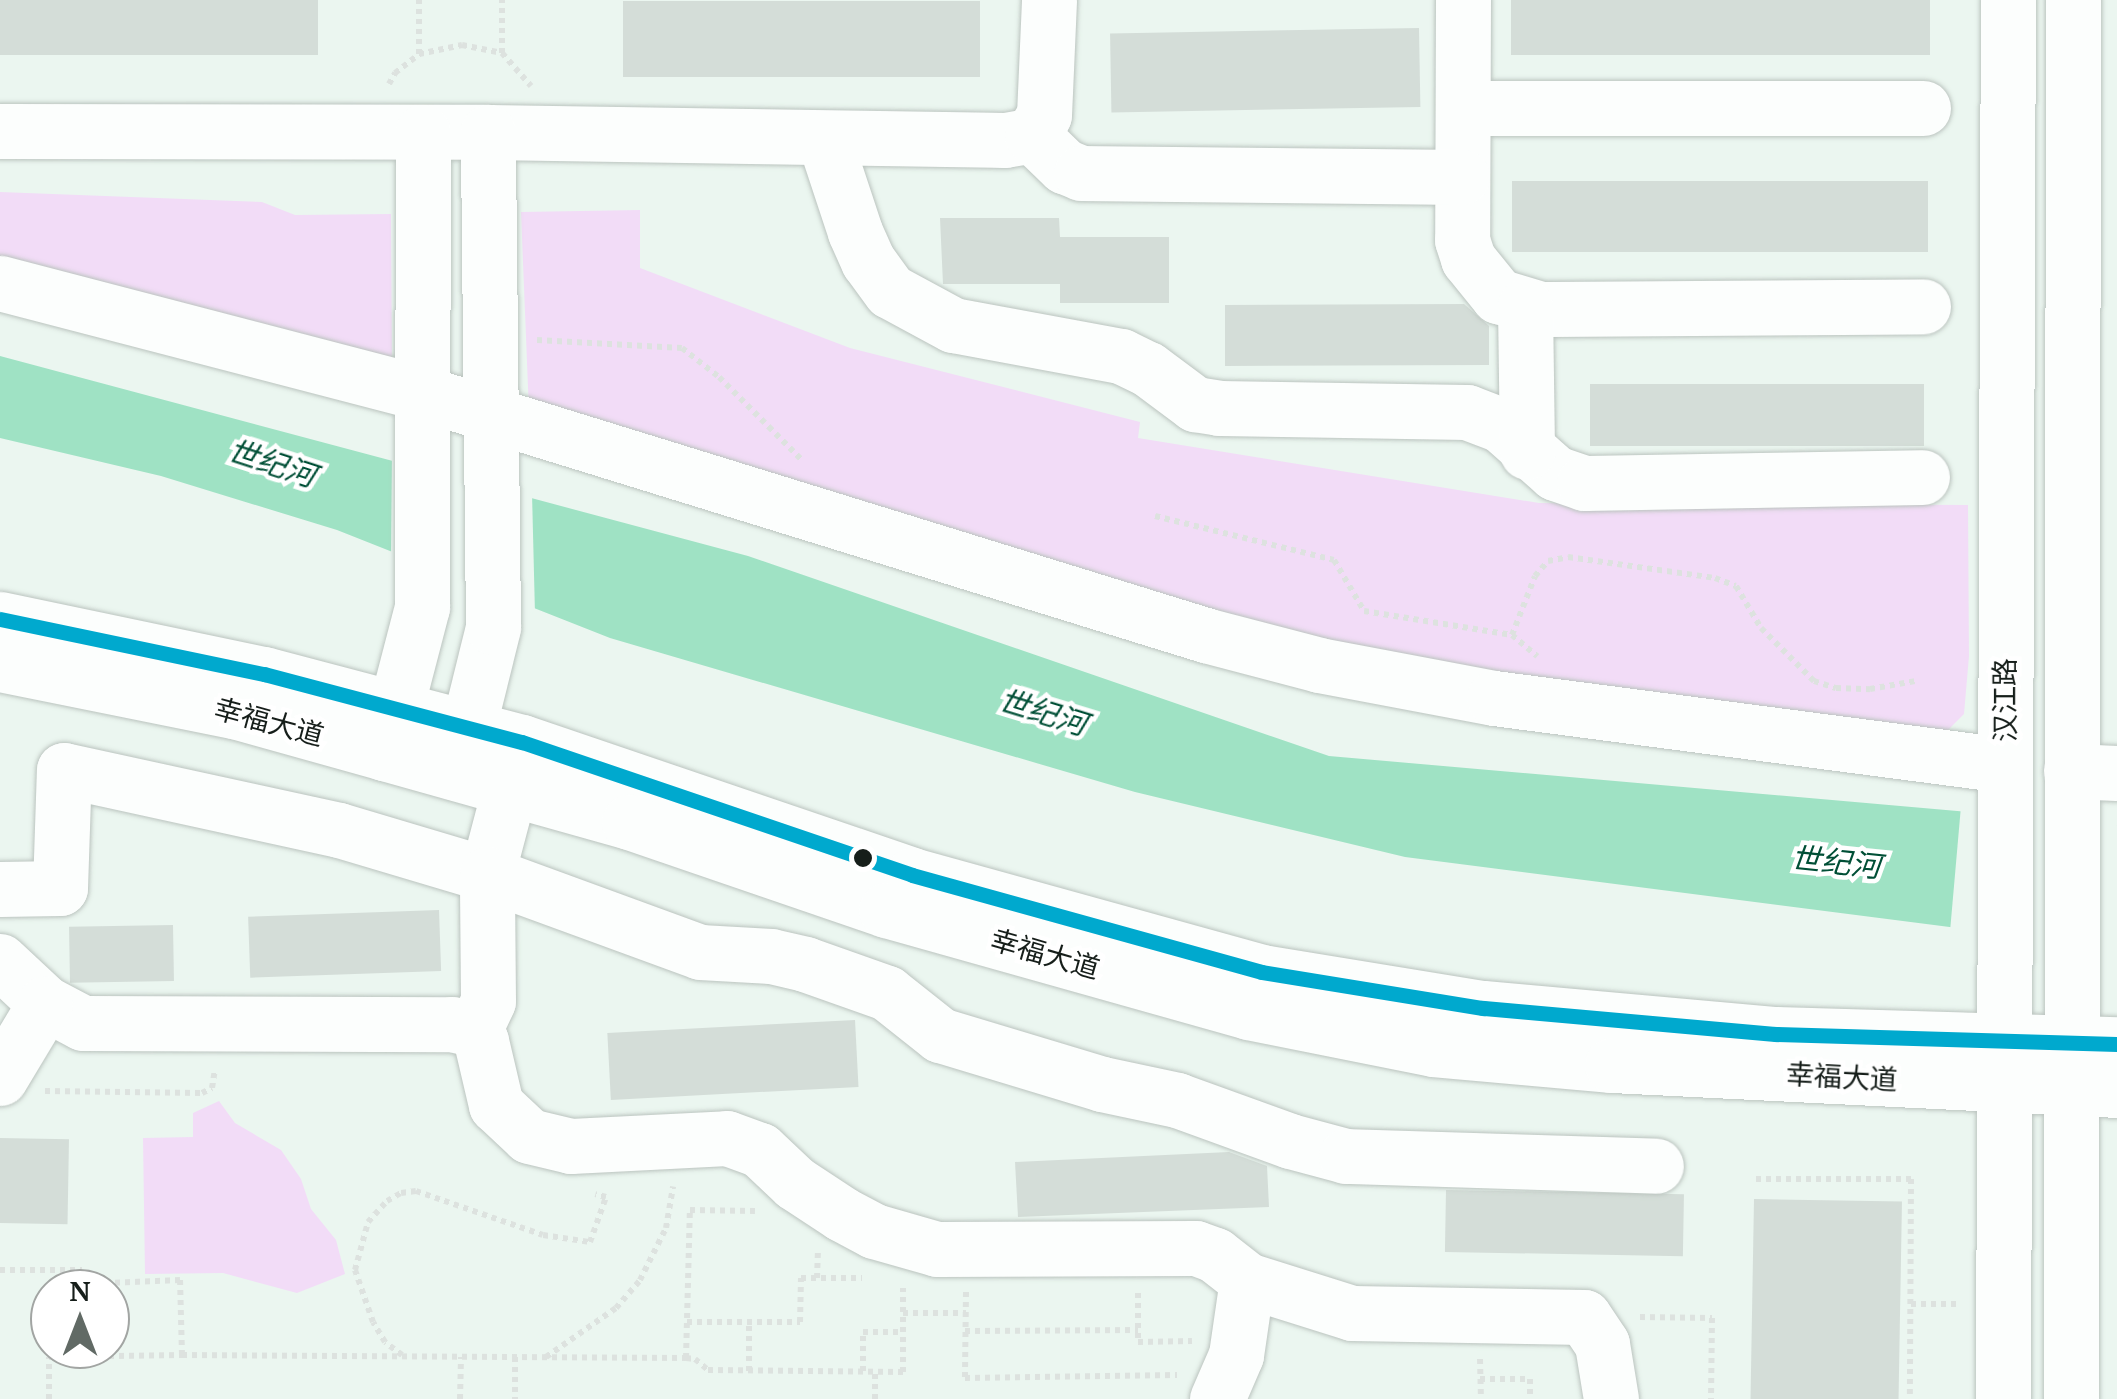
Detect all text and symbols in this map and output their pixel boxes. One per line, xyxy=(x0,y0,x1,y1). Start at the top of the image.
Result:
water label: 世纪河 xyxy=(224,432,320,494)
street label: 汉江路 xyxy=(1988,658,2022,742)
water label: 世纪河 xyxy=(995,682,1091,742)
street label: 幸福大道 xyxy=(211,691,327,753)
water label: 世纪河 xyxy=(1789,839,1883,885)
unlabelled marker xyxy=(853,848,873,868)
street label: 幸福大道 xyxy=(987,922,1103,986)
street label: 幸福大道 xyxy=(1785,1057,1899,1097)
north arrow xyxy=(30,1269,130,1369)
text: N xyxy=(69,1272,91,1309)

